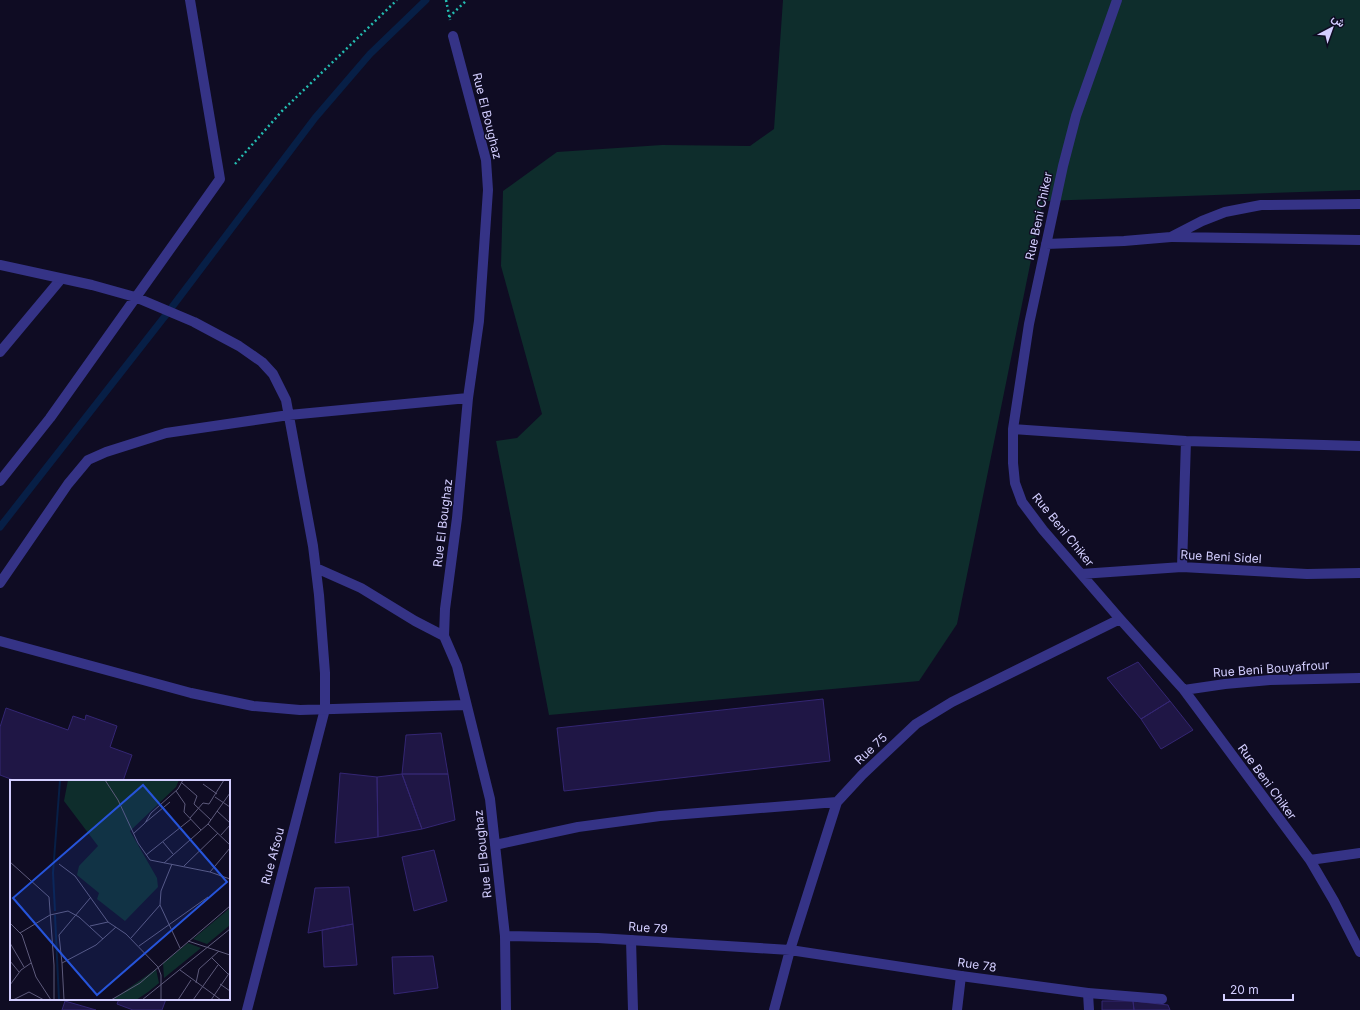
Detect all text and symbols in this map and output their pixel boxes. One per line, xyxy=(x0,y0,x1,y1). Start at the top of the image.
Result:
north arrow xyxy=(1312,8,1352,48)
text: ش xyxy=(1329,11,1348,30)
street label: Rue El Boughaz xyxy=(469,71,505,161)
street label: Rue Beni Chiker xyxy=(1022,170,1055,261)
street label: Rue El Boughaz xyxy=(430,478,455,568)
street label: Rue Beni Chiker xyxy=(1029,490,1098,570)
street label: Rue Beni Sidel xyxy=(1180,547,1262,566)
street label: Rue Beni Bouyafrour xyxy=(1212,657,1330,680)
street label: Rue 75 xyxy=(851,730,890,767)
street label: Rue Beni Chiker xyxy=(1235,741,1300,823)
inset map xyxy=(10,780,230,1000)
street label: Rue El Boughaz xyxy=(470,809,495,899)
street label: Rue Afsou xyxy=(258,826,287,886)
street label: Rue 79 xyxy=(628,919,668,936)
street label: Rue 78 xyxy=(957,954,998,975)
scale bar xyxy=(1224,976,1293,1002)
text: 20 m xyxy=(1230,982,1259,997)

